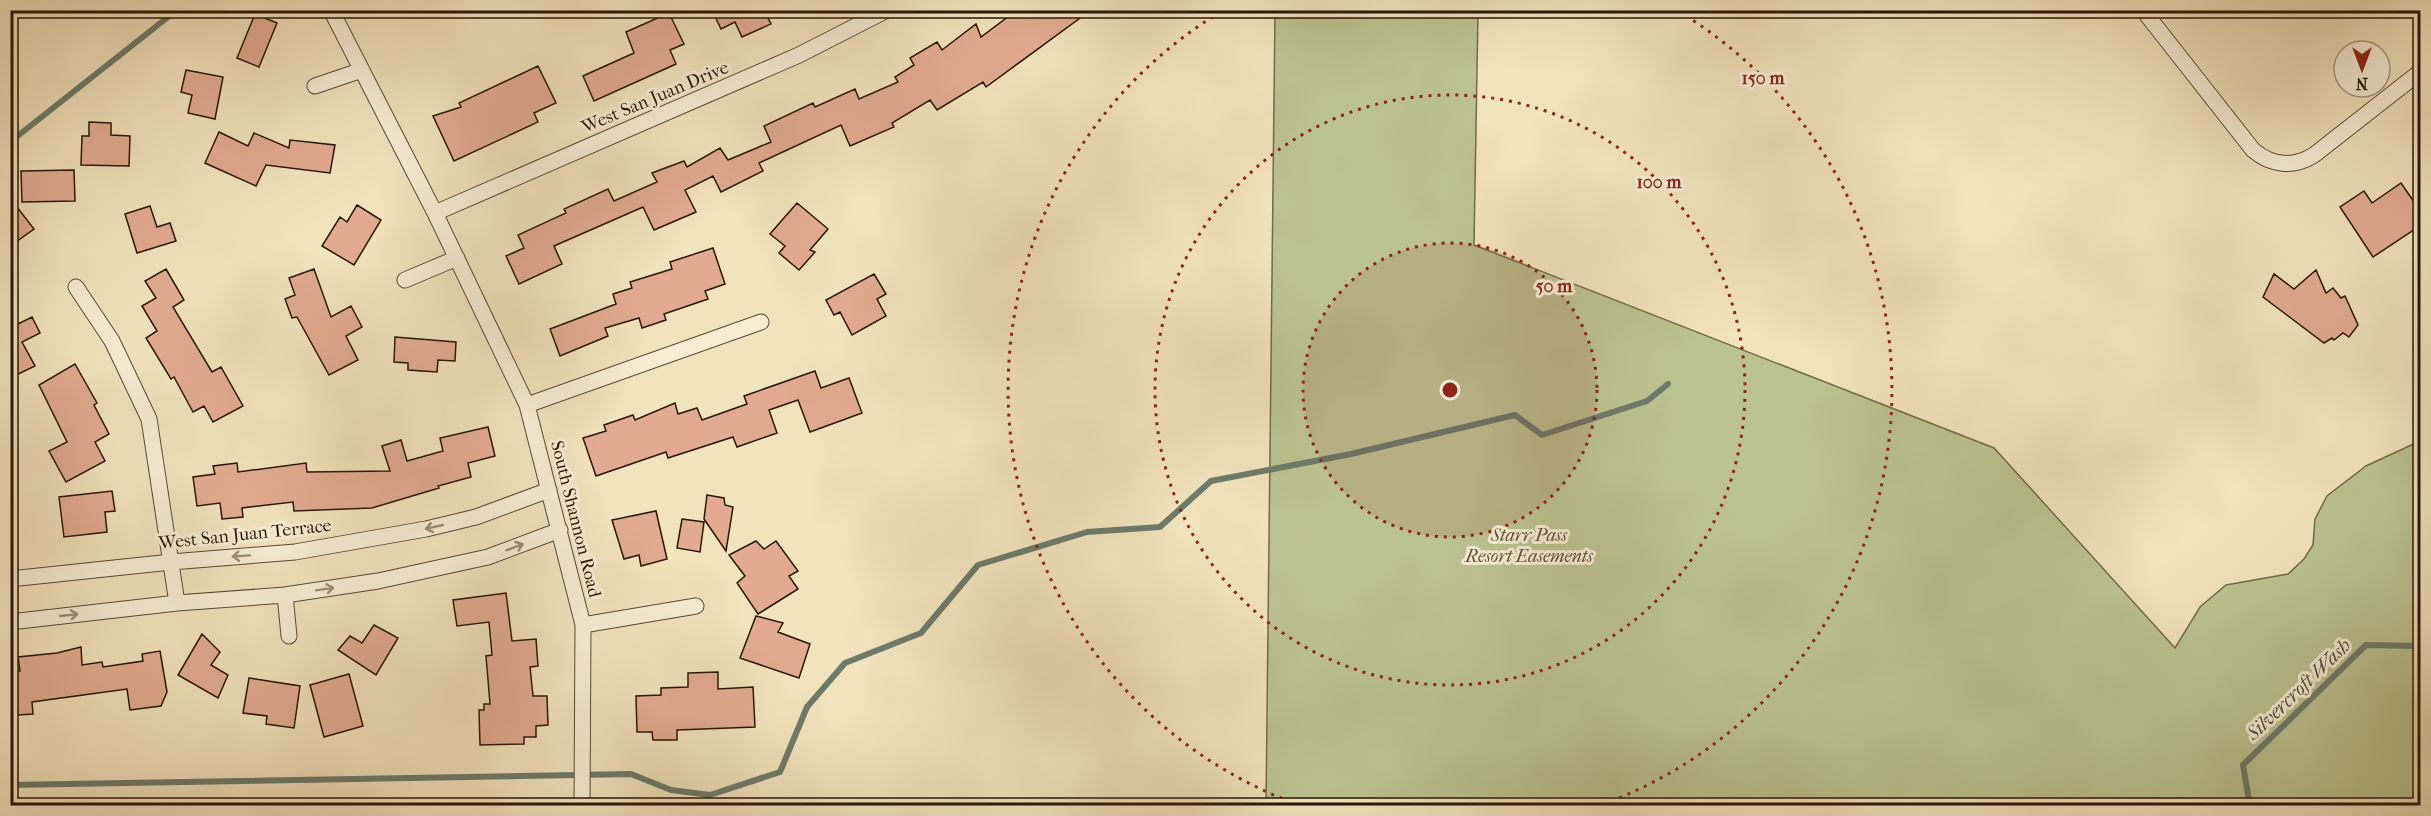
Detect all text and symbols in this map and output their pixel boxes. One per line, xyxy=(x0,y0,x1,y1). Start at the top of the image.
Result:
north arrow xyxy=(2332,39,2392,99)
street label: West San Juan Drive xyxy=(578,57,732,138)
text: 150 m xyxy=(1742,68,1785,89)
text: N xyxy=(2355,74,2368,93)
text: 100 m xyxy=(1636,172,1683,193)
text: 50 m xyxy=(1536,276,1573,297)
centre of rings xyxy=(1440,380,1460,400)
street label: South Shannon Road xyxy=(546,439,605,600)
street label: West San Juan Terrace xyxy=(157,515,333,554)
one-way arrow xyxy=(424,522,444,533)
park label: Starr Pass Resort Easements xyxy=(1464,525,1593,567)
one-way arrow xyxy=(505,541,524,552)
one-way arrow xyxy=(232,551,252,562)
one-way arrow xyxy=(315,583,335,594)
one-way arrow xyxy=(58,610,78,621)
water label: Silvercroft Wash xyxy=(2241,634,2355,746)

